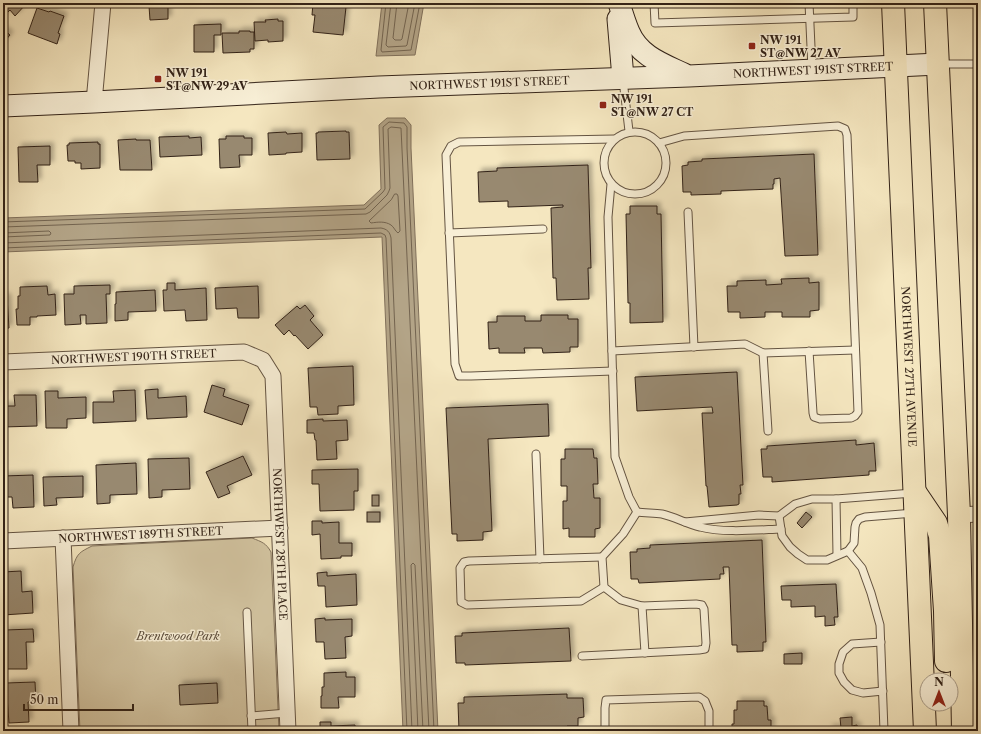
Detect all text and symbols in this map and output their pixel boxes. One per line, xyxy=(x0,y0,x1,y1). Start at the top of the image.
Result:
place label: NW 191 ST@NW 27 AV xyxy=(760,33,841,60)
marker: NW 191 ST@NW 27 AV xyxy=(747,41,757,51)
street label: NORTHWEST 191ST STREET xyxy=(733,59,894,81)
place label: NW 191 ST@NW 29 AV xyxy=(166,66,248,93)
street label: NORTHWEST 191ST STREET xyxy=(409,73,571,93)
marker: NW 191 ST@NW 29 AV xyxy=(153,74,163,84)
place label: NW 191 ST@NW 27 CT xyxy=(611,92,694,119)
marker: NW 191 ST@NW 27 CT xyxy=(598,100,608,110)
street label: NORTHWEST 27TH AVENUE xyxy=(898,286,920,448)
street label: NORTHWEST 190TH STREET xyxy=(51,346,218,367)
street label: NORTHWEST 28TH PLACE xyxy=(270,468,290,621)
street label: NORTHWEST 189TH STREET xyxy=(58,524,224,545)
park label: Brentwood Park xyxy=(136,629,220,643)
north arrow xyxy=(919,672,959,712)
text: N xyxy=(934,675,944,689)
scale bar xyxy=(24,686,133,712)
text: 50 m xyxy=(30,692,59,707)

